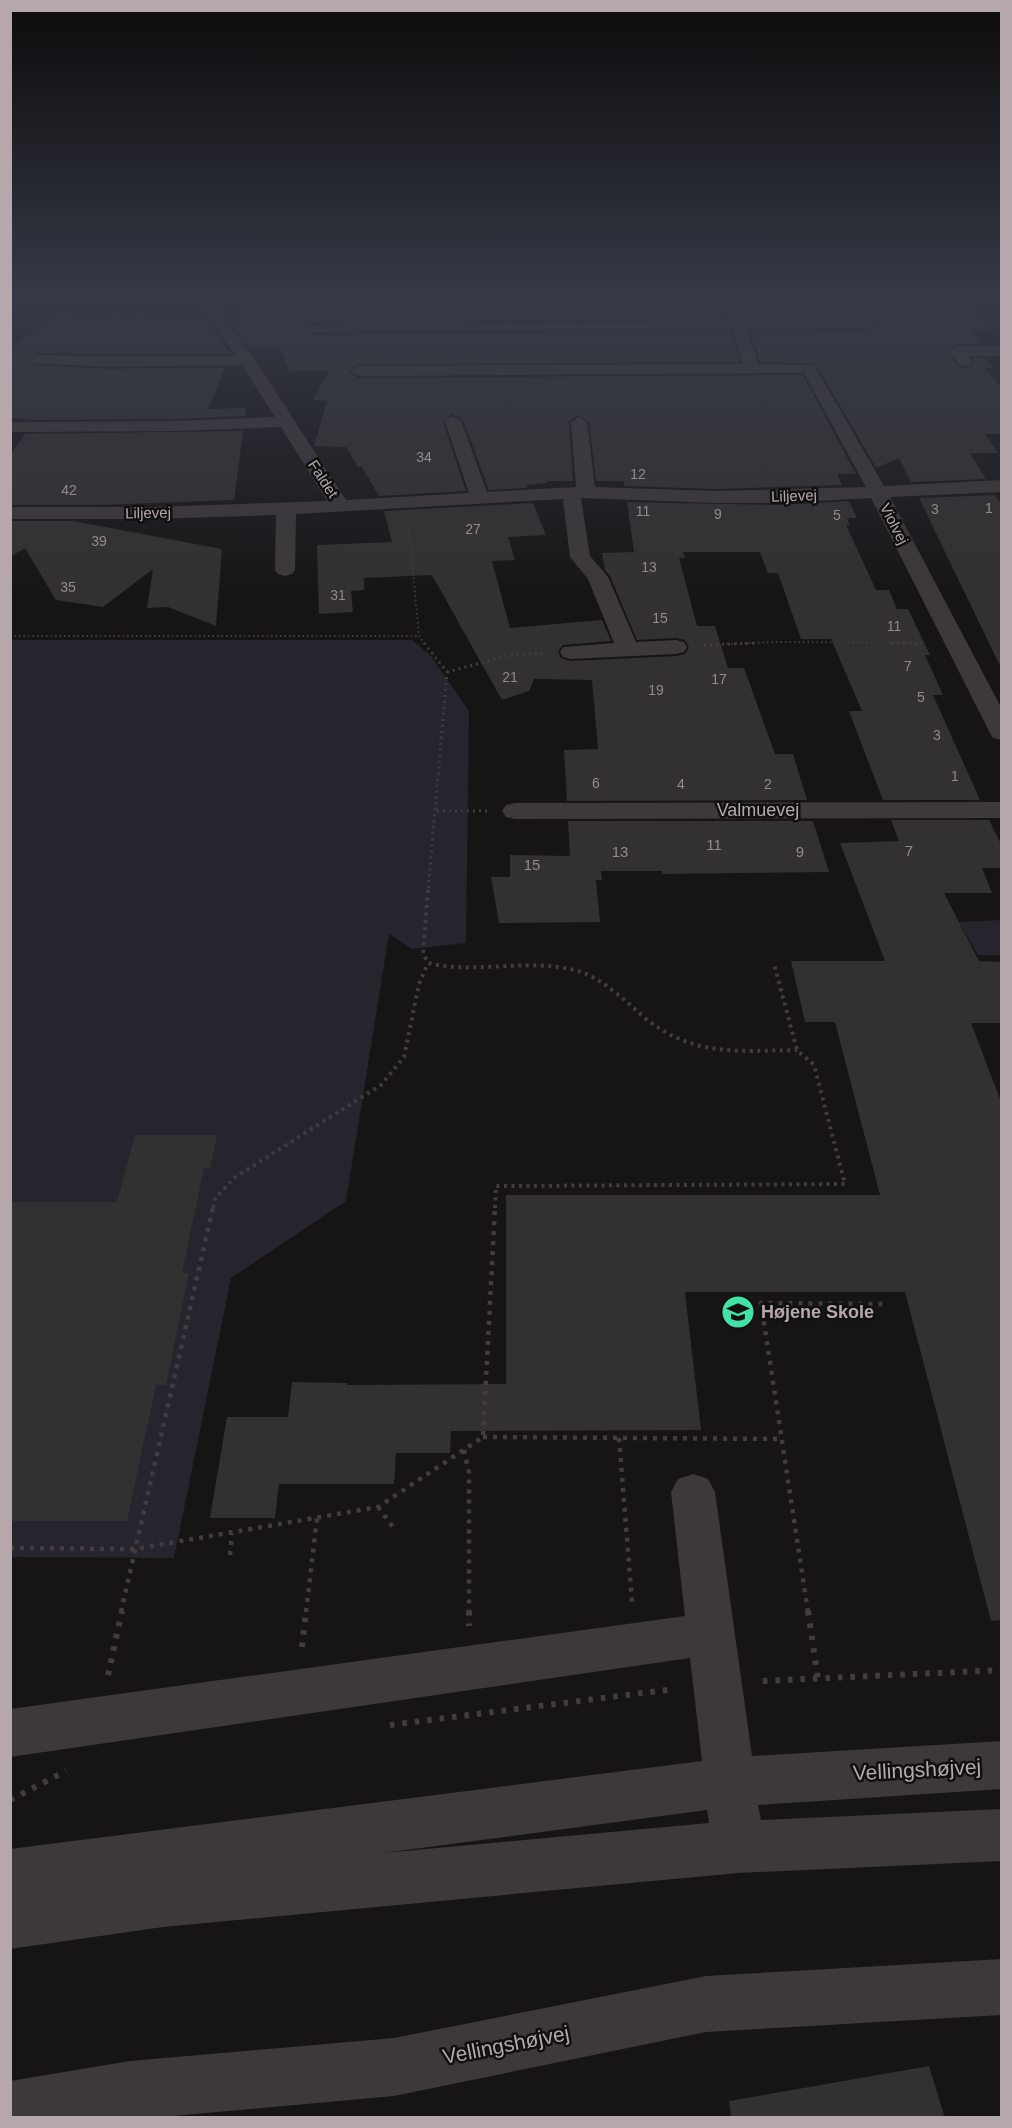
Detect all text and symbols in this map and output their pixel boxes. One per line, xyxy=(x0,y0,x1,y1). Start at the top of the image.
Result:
house number: 34 xyxy=(416,449,432,465)
street label: Faldet xyxy=(305,457,342,502)
house number: 12 xyxy=(630,466,646,482)
house number: 42 xyxy=(61,482,77,498)
street label: Liljevej xyxy=(771,486,817,505)
street label: Violvej xyxy=(877,500,912,547)
house number: 1 xyxy=(985,500,993,516)
house number: 3 xyxy=(931,501,939,517)
house number: 11 xyxy=(636,503,650,519)
street label: Liljevej xyxy=(125,504,171,521)
house number: 9 xyxy=(714,506,722,522)
house number: 5 xyxy=(833,507,841,523)
house number: 27 xyxy=(465,521,481,537)
house number: 39 xyxy=(91,533,107,549)
house number: 13 xyxy=(641,559,657,575)
house number: 35 xyxy=(60,579,76,595)
house number: 31 xyxy=(330,587,346,603)
house number: 15 xyxy=(652,610,668,626)
house number: 11 xyxy=(887,618,901,634)
house number: 7 xyxy=(904,658,912,674)
house number: 21 xyxy=(502,669,518,685)
house number: 17 xyxy=(711,671,727,687)
house number: 19 xyxy=(648,682,664,698)
house number: 5 xyxy=(917,689,925,705)
house number: 3 xyxy=(933,727,941,743)
house number: 1 xyxy=(951,768,959,784)
house number: 6 xyxy=(592,775,600,791)
house number: 4 xyxy=(677,776,685,792)
house number: 2 xyxy=(764,776,772,792)
street label: Valmuevej xyxy=(717,800,799,820)
house number: 11 xyxy=(706,836,722,853)
house number: 7 xyxy=(905,842,913,859)
house number: 13 xyxy=(612,843,628,860)
house number: 9 xyxy=(796,843,804,860)
house number: 15 xyxy=(524,856,540,873)
school or university icon: Højene Skole xyxy=(720,1294,756,1330)
place label: Højene Skole xyxy=(761,1302,874,1322)
street label: Vellingshøjvej xyxy=(852,1755,982,1784)
street label: Vellingshøjvej xyxy=(441,2021,571,2068)

